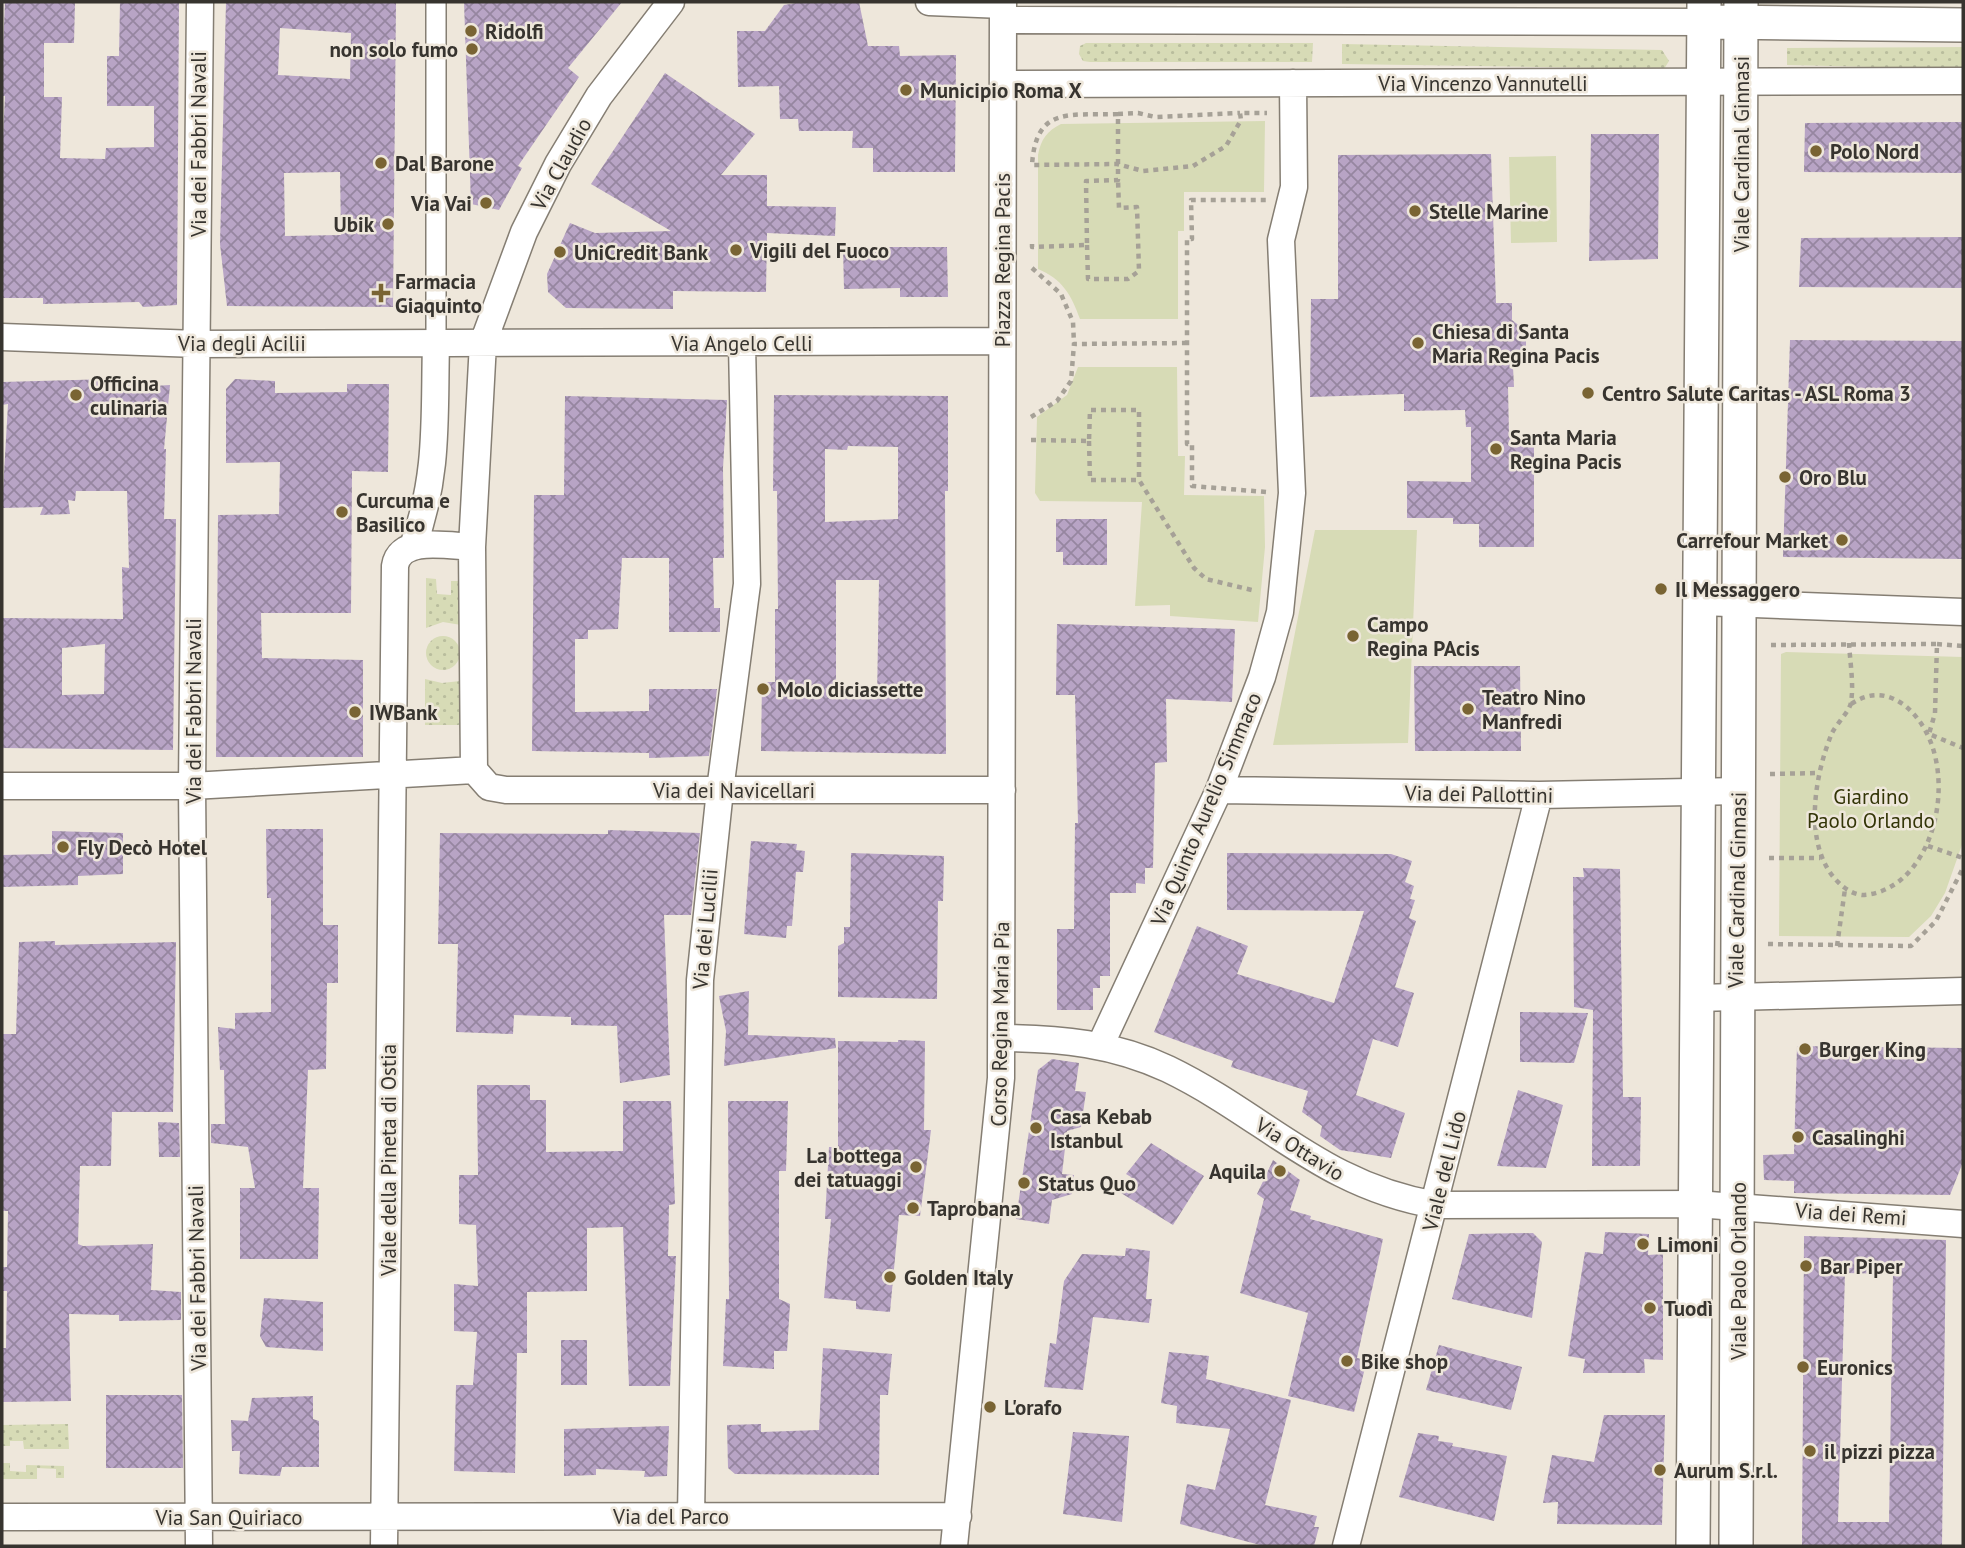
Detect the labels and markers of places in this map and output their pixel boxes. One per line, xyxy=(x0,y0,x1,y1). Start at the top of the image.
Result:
place label: Ridolfi xyxy=(485,18,544,45)
marker: Ridolfi xyxy=(463,23,479,39)
place label: non solo fumo xyxy=(329,36,458,63)
marker: non solo fumo xyxy=(464,41,480,57)
place label: Municipio Roma X xyxy=(920,77,1082,104)
marker: Municipio Roma X xyxy=(898,82,914,98)
place label: Polo Nord xyxy=(1830,138,1919,165)
marker: Polo Nord xyxy=(1808,143,1824,159)
place label: Dal Barone xyxy=(395,150,494,177)
marker: Dal Barone xyxy=(373,155,389,171)
place label: Via Vai xyxy=(410,190,472,217)
marker: Via Vai xyxy=(478,195,494,211)
place label: Stelle Marine xyxy=(1429,198,1549,225)
marker: Stelle Marine xyxy=(1407,203,1423,219)
place label: Ubik xyxy=(334,211,375,238)
marker: Ubik xyxy=(380,216,396,232)
place label: Vigili del Fuoco xyxy=(749,237,889,264)
place label: UniCredit Bank xyxy=(574,239,709,266)
marker: Vigili del Fuoco xyxy=(728,242,744,258)
marker: UniCredit Bank xyxy=(552,244,568,260)
place label: Farmacia Giaquinto xyxy=(395,268,482,319)
marker: Farmacia Giaquinto xyxy=(373,285,389,301)
place label: Chiesa di Santa Maria Regina Pacis xyxy=(1432,318,1600,369)
marker: Chiesa di Santa Maria Regina Pacis xyxy=(1410,335,1426,351)
place label: Officina culinaria xyxy=(90,370,168,421)
place label: Centro Salute Caritas - ASL Roma 3 xyxy=(1602,380,1911,407)
marker: Centro Salute Caritas - ASL Roma 3 xyxy=(1580,385,1596,401)
marker: Officina culinaria xyxy=(68,387,84,403)
place label: Santa Maria Regina Pacis xyxy=(1510,424,1622,475)
marker: Santa Maria Regina Pacis xyxy=(1488,441,1504,457)
place label: Oro Blu xyxy=(1799,464,1867,491)
marker: Oro Blu xyxy=(1777,469,1793,485)
place label: Curcuma e Basilico xyxy=(356,487,450,538)
marker: Curcuma e Basilico xyxy=(334,504,350,520)
place label: Carrefour Market xyxy=(1676,527,1829,554)
marker: Carrefour Market xyxy=(1834,532,1850,548)
place label: Il Messaggero xyxy=(1675,576,1800,603)
marker: Il Messaggero xyxy=(1653,581,1669,597)
place label: Campo Regina PAcis xyxy=(1367,611,1480,662)
marker: Campo Regina PAcis xyxy=(1345,628,1361,644)
place label: Molo diciassette xyxy=(777,676,923,703)
marker: Molo diciassette xyxy=(755,681,771,697)
place label: Teatro Nino Manfredi xyxy=(1482,684,1586,735)
place label: IWBank xyxy=(369,699,438,726)
marker: Teatro Nino Manfredi xyxy=(1460,701,1476,717)
marker: IWBank xyxy=(347,704,363,720)
place label: Fly Decò Hotel xyxy=(77,834,208,861)
marker: Fly Decò Hotel xyxy=(55,839,71,855)
place label: Burger King xyxy=(1819,1036,1926,1063)
marker: Burger King xyxy=(1797,1041,1813,1057)
place label: Casa Kebab Istanbul xyxy=(1050,1103,1152,1154)
marker: Casa Kebab Istanbul xyxy=(1028,1120,1044,1136)
place label: Casalinghi xyxy=(1812,1124,1905,1151)
marker: Casalinghi xyxy=(1790,1129,1806,1145)
place label: La bottega dei tatuaggi xyxy=(794,1142,902,1193)
place label: Aquila xyxy=(1209,1158,1266,1185)
marker: La bottega dei tatuaggi xyxy=(908,1159,924,1175)
marker: Aquila xyxy=(1272,1163,1288,1179)
place label: Status Quo xyxy=(1038,1170,1136,1197)
marker: Status Quo xyxy=(1016,1175,1032,1191)
place label: Taprobana xyxy=(927,1195,1021,1222)
marker: Taprobana xyxy=(905,1200,921,1216)
place label: Limoni xyxy=(1657,1231,1719,1258)
marker: Limoni xyxy=(1635,1236,1651,1252)
place label: Bar Piper xyxy=(1820,1253,1903,1280)
marker: Bar Piper xyxy=(1798,1258,1814,1274)
place label: Golden Italy xyxy=(904,1264,1014,1291)
marker: Golden Italy xyxy=(882,1269,898,1285)
place label: Tuodì xyxy=(1664,1295,1713,1322)
marker: Tuodì xyxy=(1642,1300,1658,1316)
place label: Bike shop xyxy=(1361,1348,1448,1375)
marker: Bike shop xyxy=(1339,1353,1355,1369)
place label: Euronics xyxy=(1817,1354,1893,1381)
marker: Euronics xyxy=(1795,1359,1811,1375)
place label: L'orafo xyxy=(1004,1394,1062,1421)
marker: L'orafo xyxy=(982,1399,998,1415)
place label: il pizzi pizza xyxy=(1824,1438,1935,1465)
marker: il pizzi pizza xyxy=(1802,1443,1818,1459)
place label: Aurum S.r.l. xyxy=(1674,1457,1778,1484)
marker: Aurum S.r.l. xyxy=(1652,1462,1668,1478)

